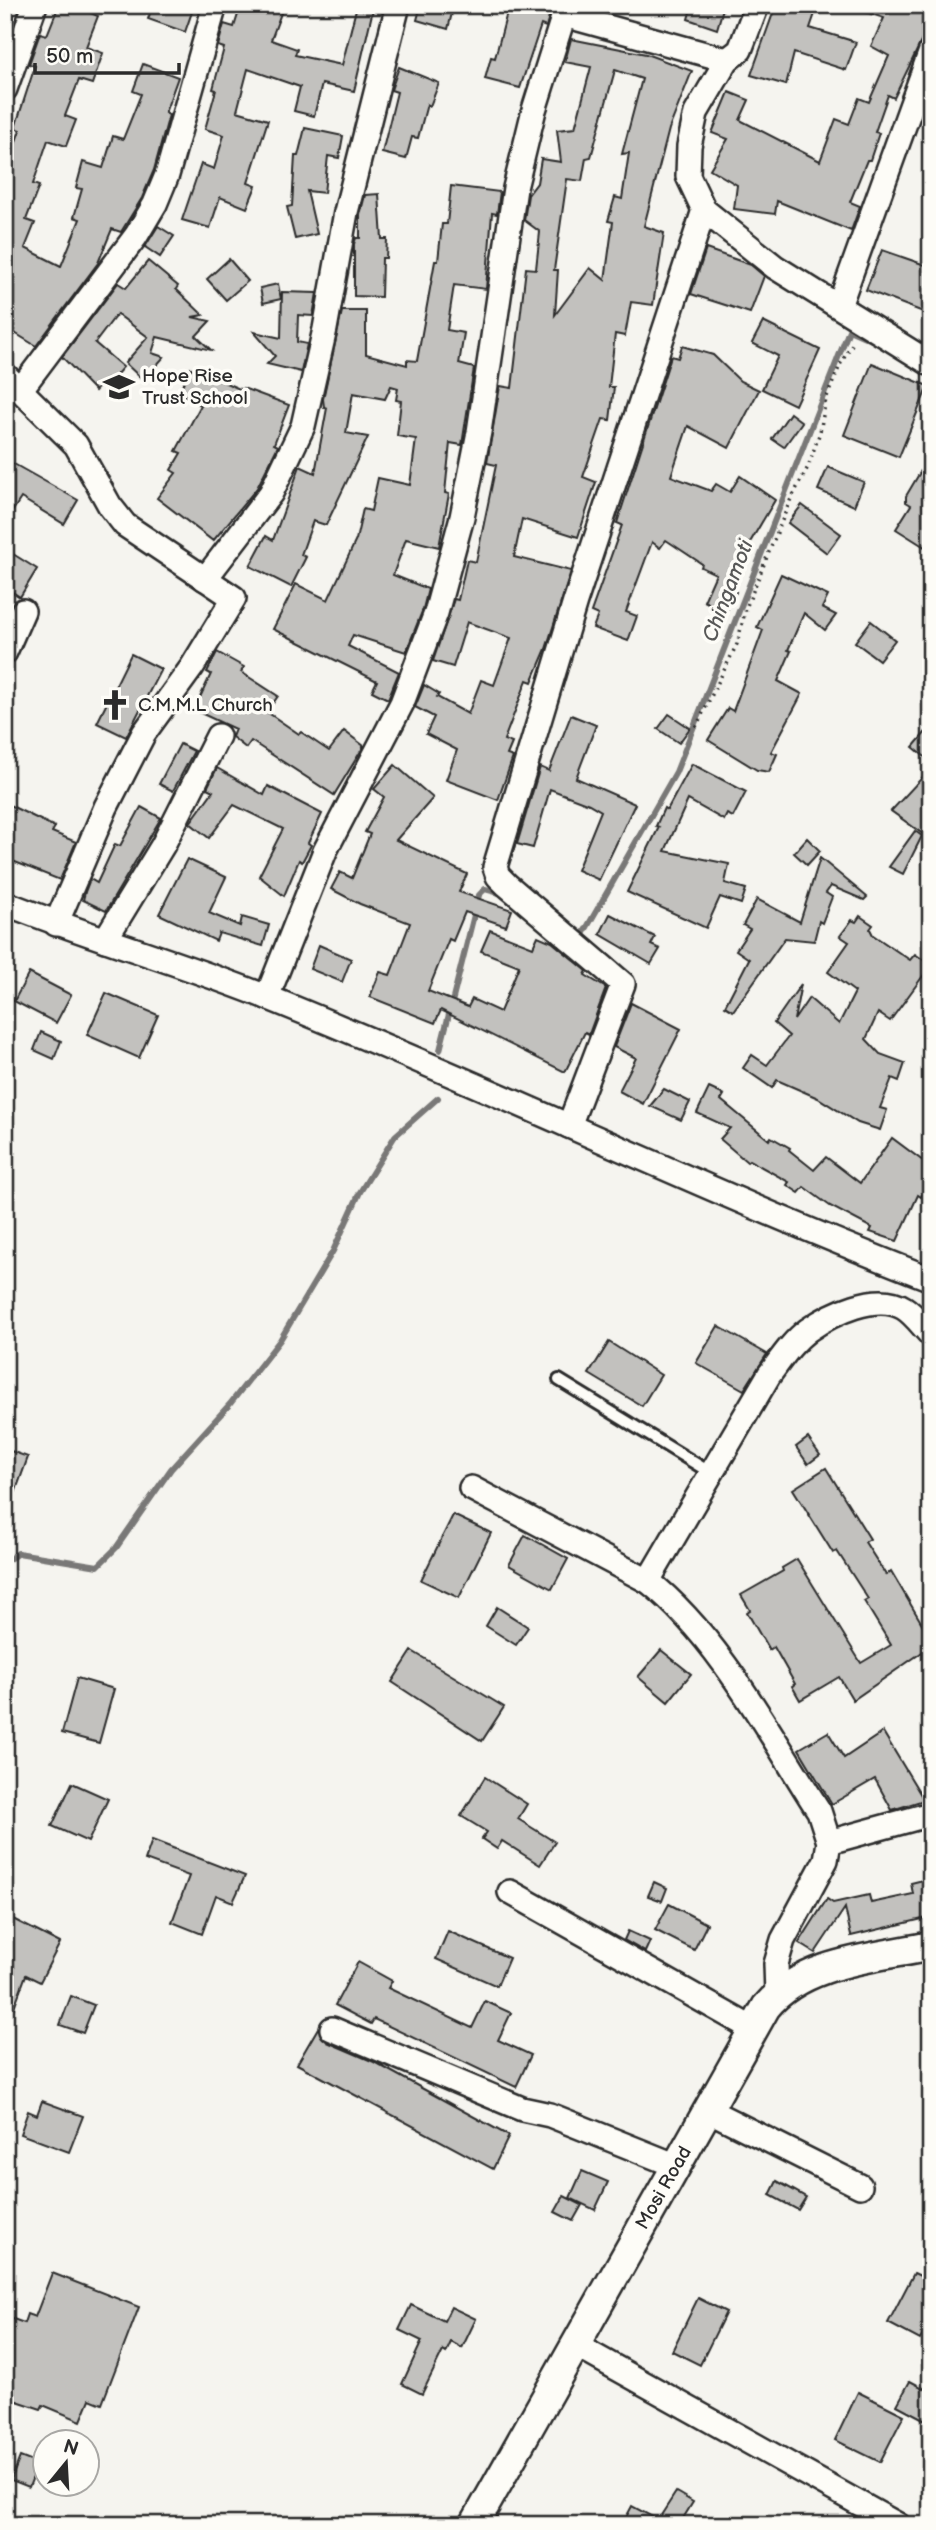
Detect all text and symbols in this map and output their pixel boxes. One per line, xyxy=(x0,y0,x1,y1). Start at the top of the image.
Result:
scale bar xyxy=(35,32,178,76)
text: 50 m xyxy=(46,44,93,69)
place label: Hope Rise Trust School xyxy=(142,365,248,410)
school or university icon: Hope Rise Trust School xyxy=(102,370,136,404)
water label: Chingamoti xyxy=(697,535,759,645)
church icon: C.M.M.L Church xyxy=(98,688,132,722)
place label: C.M.M.L Church xyxy=(138,694,273,717)
street label: Mosi Road xyxy=(631,2142,697,2234)
north arrow xyxy=(32,2428,102,2498)
text: N xyxy=(60,2435,81,2461)

